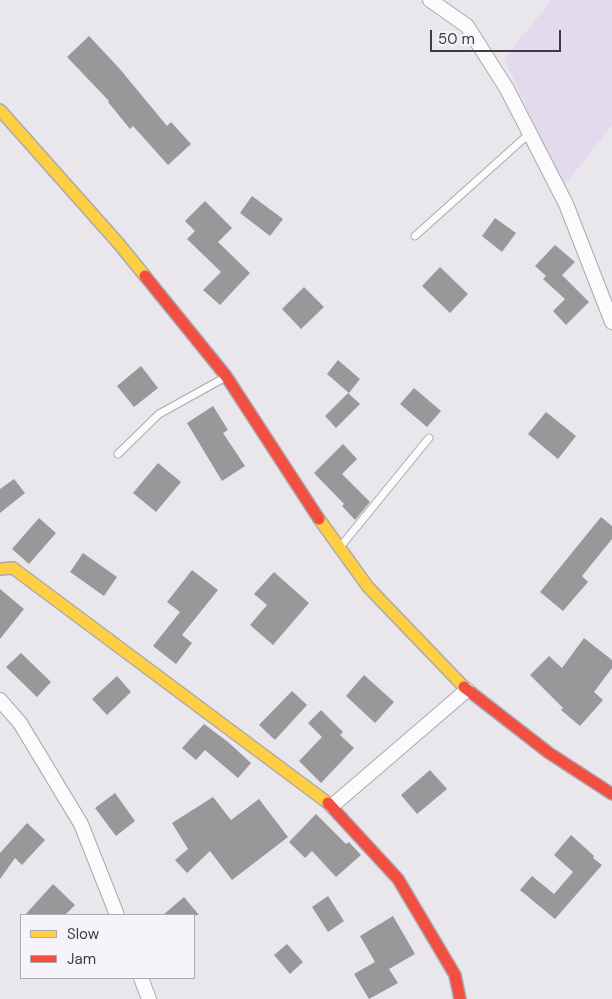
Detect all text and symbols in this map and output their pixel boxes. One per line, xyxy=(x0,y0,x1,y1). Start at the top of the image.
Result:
scale bar xyxy=(432,20,563,52)
text: 50 m xyxy=(438,29,475,49)
legend xyxy=(20,914,195,979)
text: Slow xyxy=(67,924,99,944)
text: Jam xyxy=(67,949,96,969)

